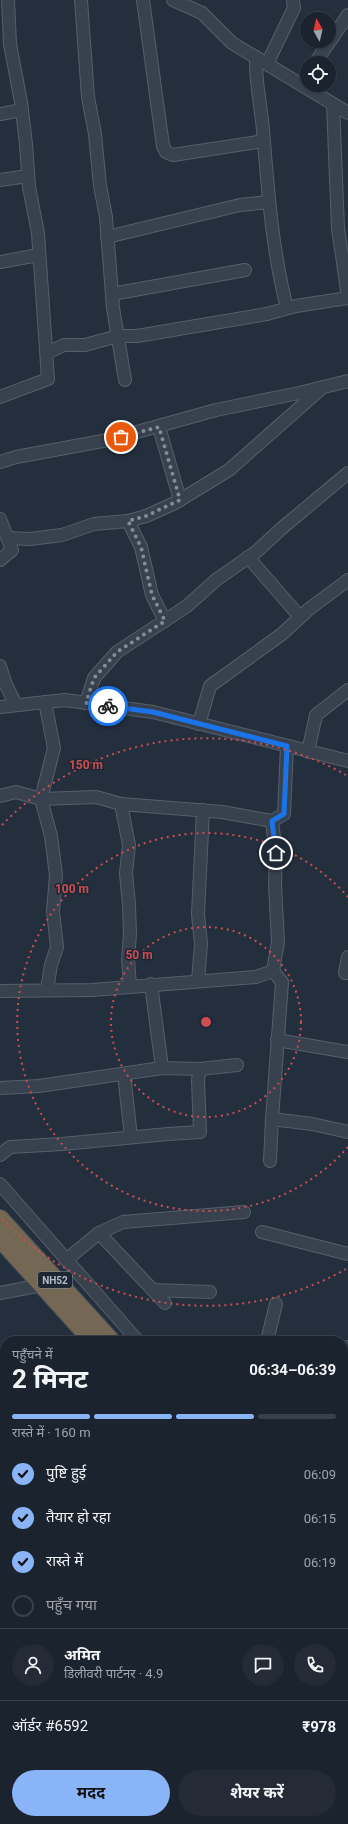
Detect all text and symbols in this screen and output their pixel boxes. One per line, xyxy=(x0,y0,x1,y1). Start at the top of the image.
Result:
north arrow xyxy=(300,12,336,48)
map controls xyxy=(300,12,336,92)
button: locate xyxy=(300,56,336,92)
pin xyxy=(104,420,138,454)
icon: bag xyxy=(110,426,132,448)
courier xyxy=(88,686,128,726)
icon: bike xyxy=(97,695,119,717)
text: 150 m xyxy=(69,758,103,772)
pin xyxy=(259,836,293,870)
icon: home xyxy=(265,842,287,864)
text: 100 m xyxy=(55,882,89,896)
text: 50 m xyxy=(125,948,153,962)
centre of rings xyxy=(199,1015,213,1029)
road number: NH52 xyxy=(38,1272,72,1288)
text: पहुँचने में xyxy=(12,1347,53,1362)
text: 06:34–06:39 xyxy=(249,1361,336,1379)
text: 2 मिनट xyxy=(12,1364,88,1394)
text: रास्ते में · 160 m xyxy=(12,1425,91,1440)
icon: check xyxy=(12,1463,34,1485)
text: पुष्टि हुई xyxy=(46,1464,86,1482)
text: 06:09 xyxy=(304,1467,336,1482)
icon: check xyxy=(12,1507,34,1529)
text: तैयार हो रहा xyxy=(46,1508,111,1526)
text: 06:15 xyxy=(304,1511,336,1526)
icon: check xyxy=(12,1551,34,1573)
text: रास्ते में xyxy=(46,1552,83,1570)
text: 06:19 xyxy=(304,1555,336,1570)
text: पहुँच गया xyxy=(46,1596,97,1614)
button: person xyxy=(12,1644,54,1686)
button: chat xyxy=(242,1644,284,1686)
button: phone xyxy=(294,1644,336,1686)
text: अमित xyxy=(64,1646,100,1664)
text: डिलीवरी पार्टनर · 4.9 xyxy=(64,1666,163,1681)
text: ऑर्डर #6592 xyxy=(12,1717,88,1735)
text: ₹978 xyxy=(302,1718,336,1736)
button: मदद xyxy=(12,1770,170,1816)
button: शेयर करें xyxy=(178,1770,336,1816)

